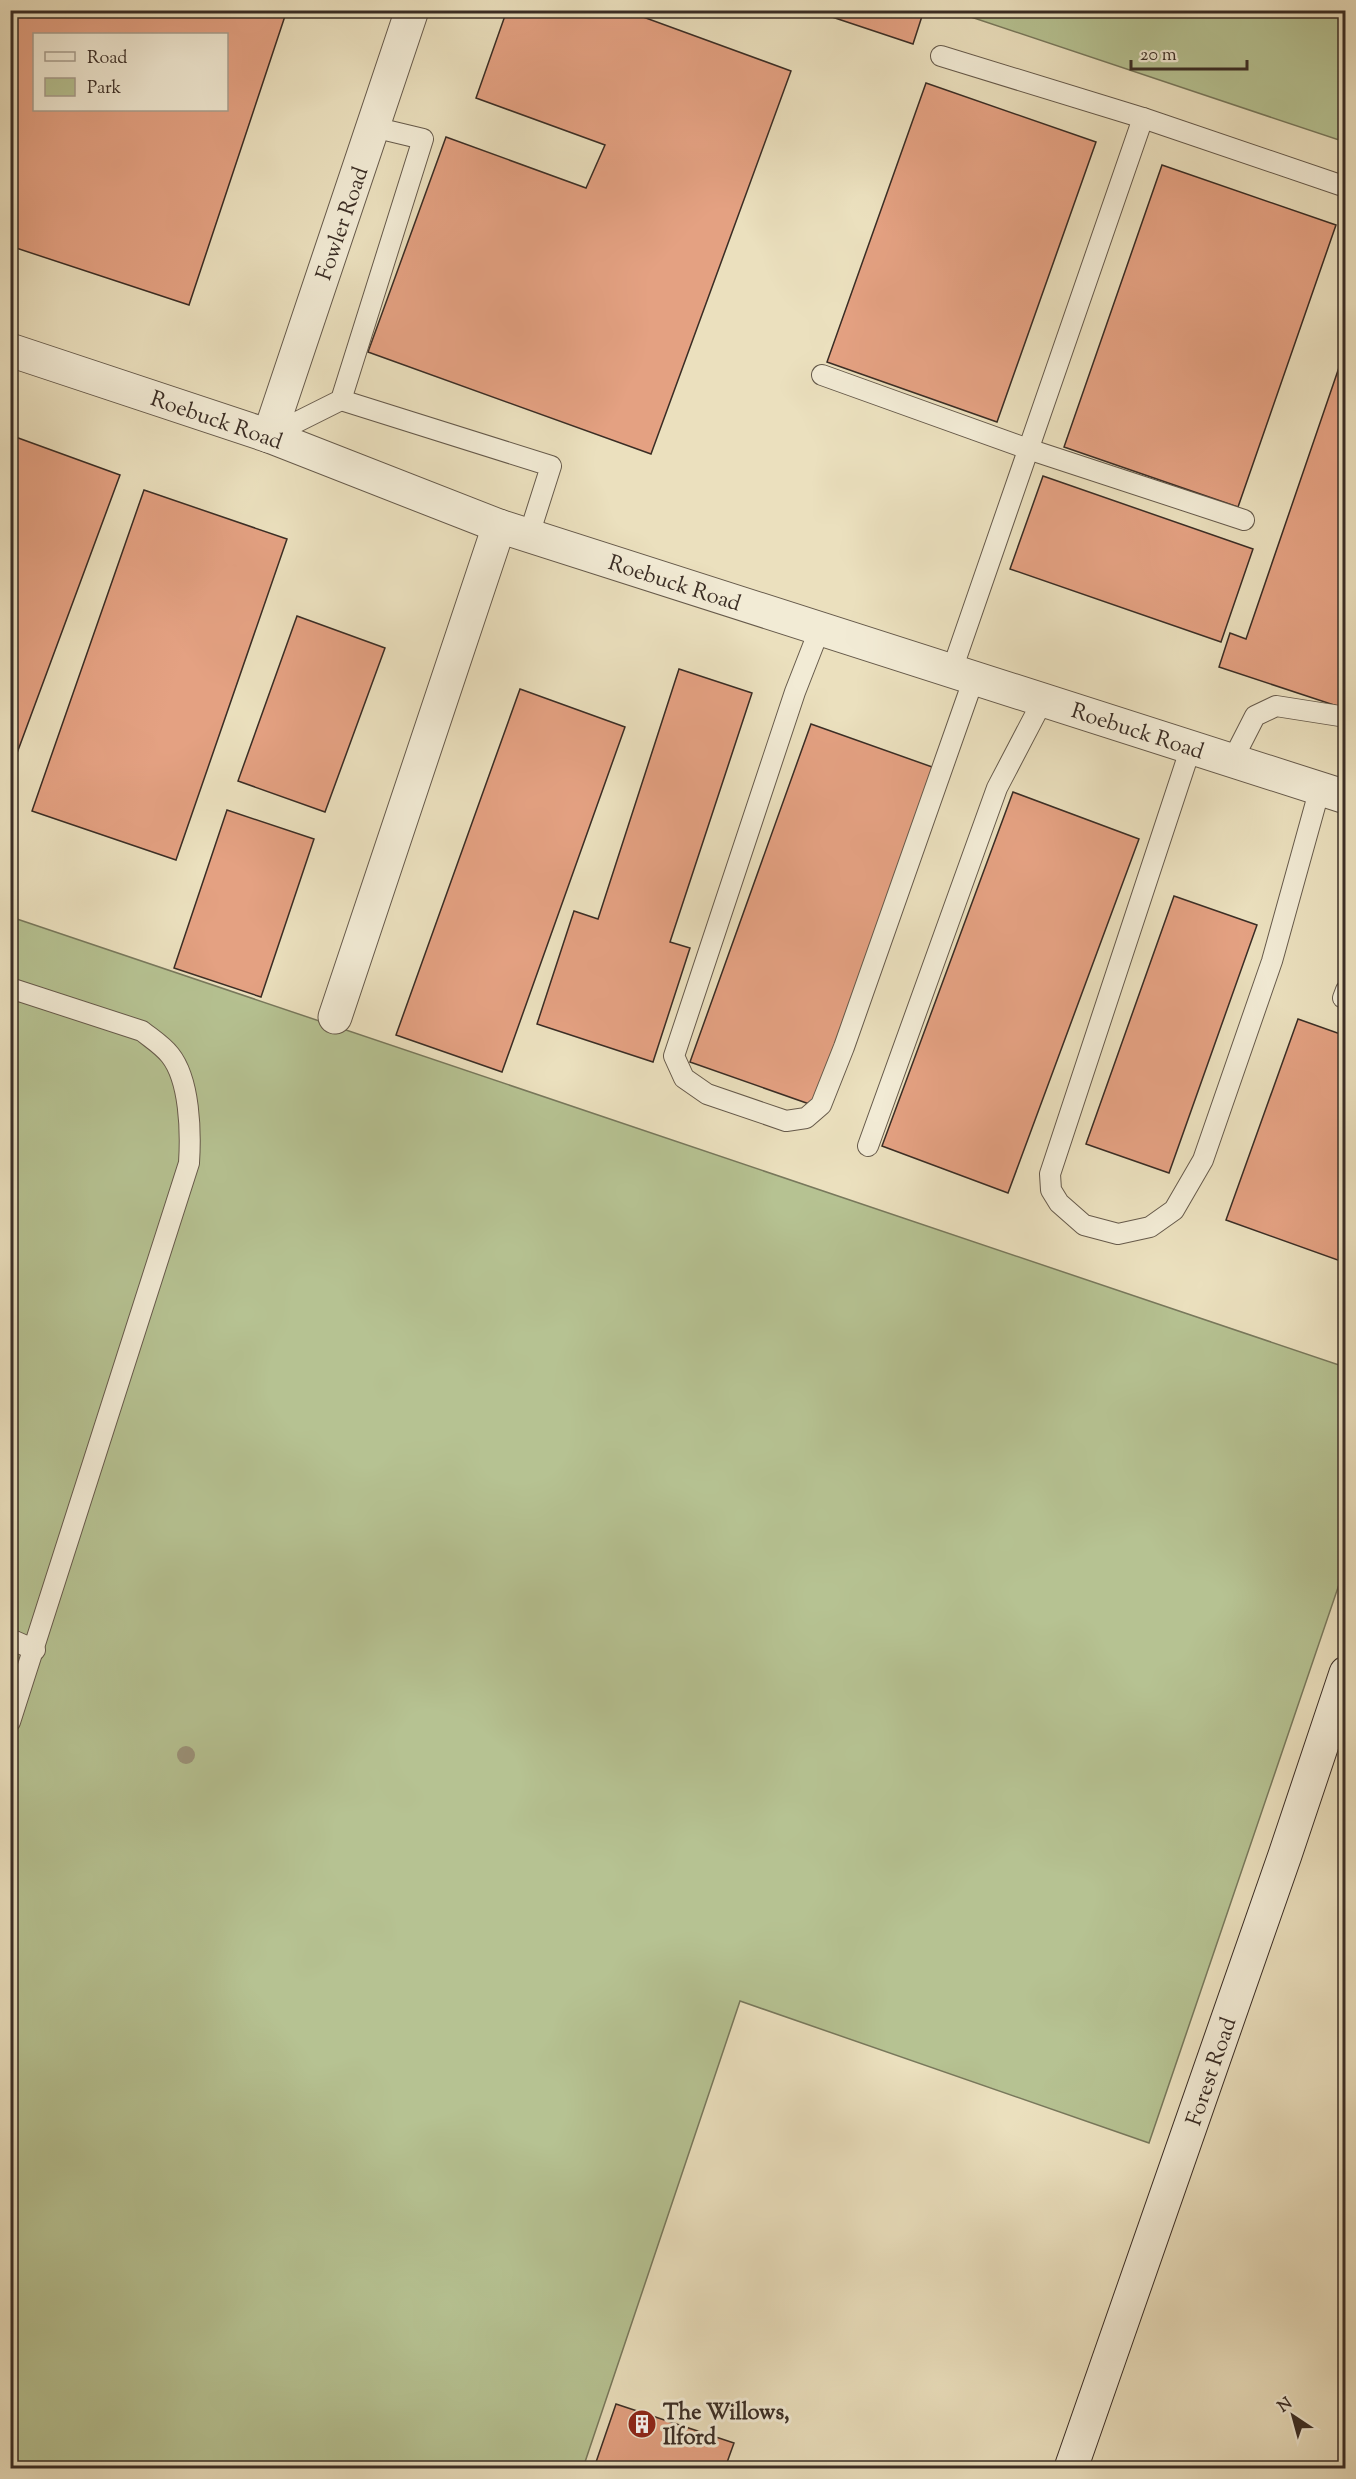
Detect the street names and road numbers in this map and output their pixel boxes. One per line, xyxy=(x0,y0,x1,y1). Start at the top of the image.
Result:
street label: Fowler Road xyxy=(309,163,378,285)
street label: Roebuck Road xyxy=(146,384,286,459)
street label: Roebuck Road xyxy=(604,548,745,621)
street label: Roebuck Road xyxy=(1067,696,1208,769)
street label: Forest Road xyxy=(1179,2013,1246,2130)

